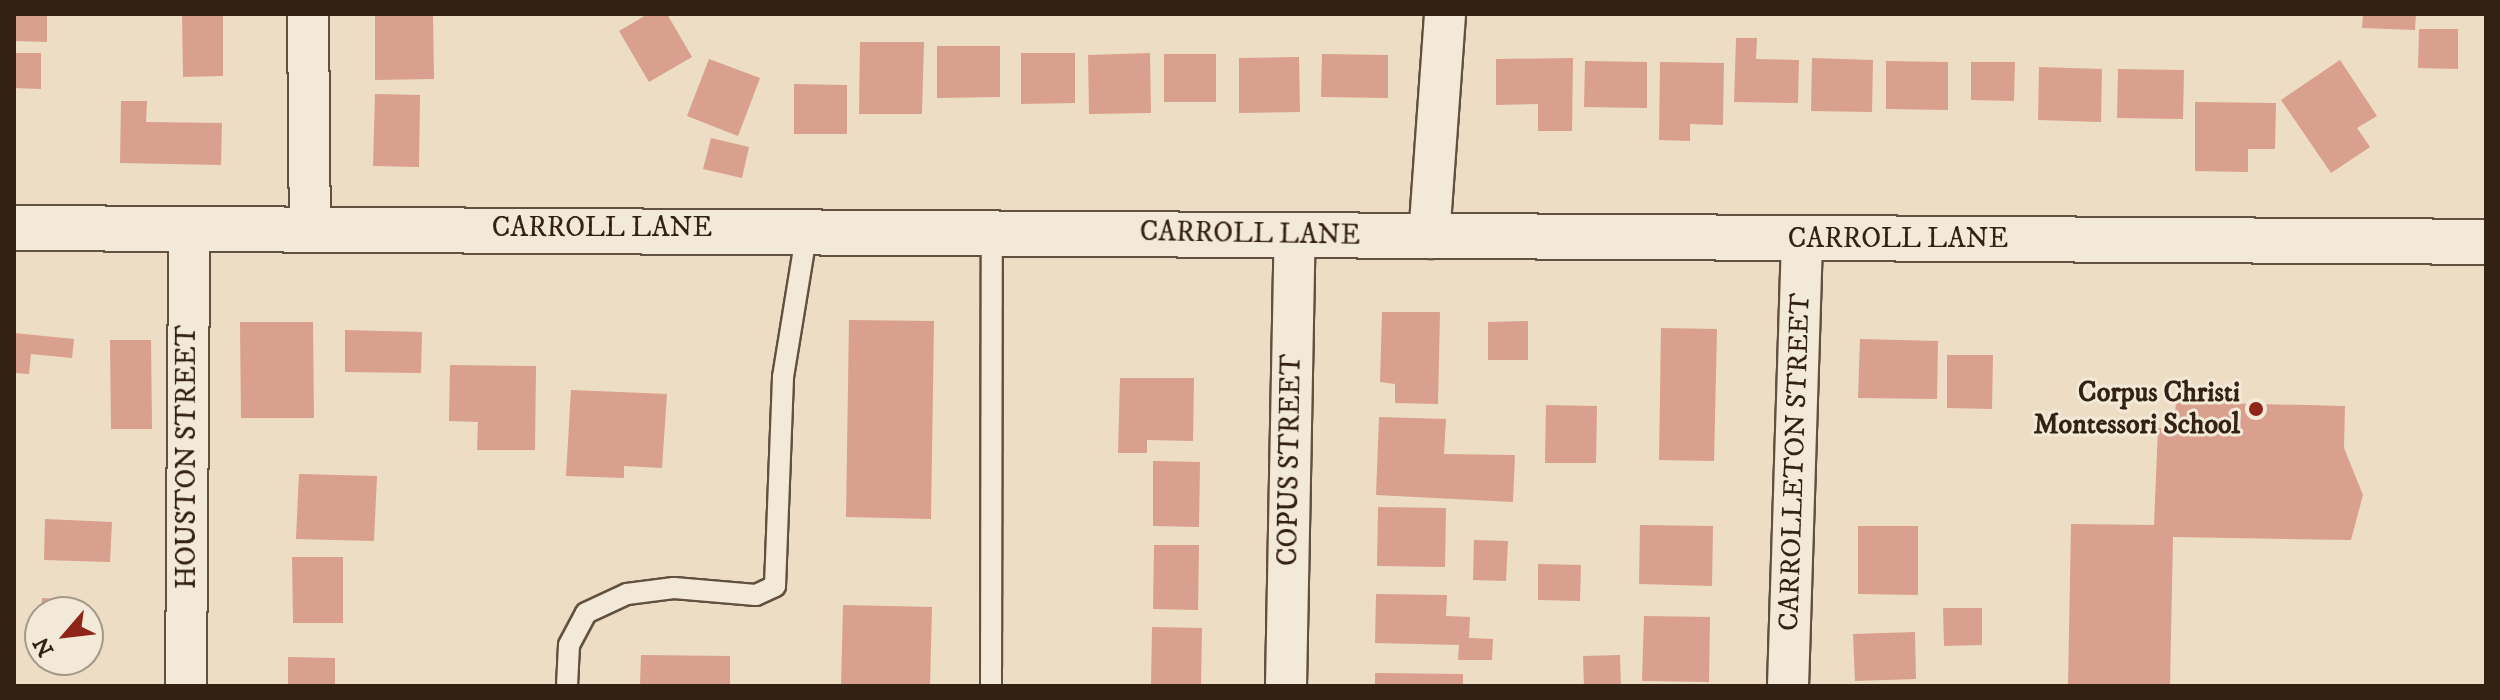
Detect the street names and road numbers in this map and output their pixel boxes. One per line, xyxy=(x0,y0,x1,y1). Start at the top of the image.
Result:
street label: CARROLL LANE xyxy=(492,211,712,245)
street label: CARROLL LANE xyxy=(1139,215,1361,253)
street label: CARROLL LANE xyxy=(1788,222,2008,256)
street label: CARROLLETON STREET xyxy=(1772,292,1818,632)
street label: HOUSTON STREET xyxy=(170,325,204,589)
street label: COPUS STREET xyxy=(1271,354,1309,566)

